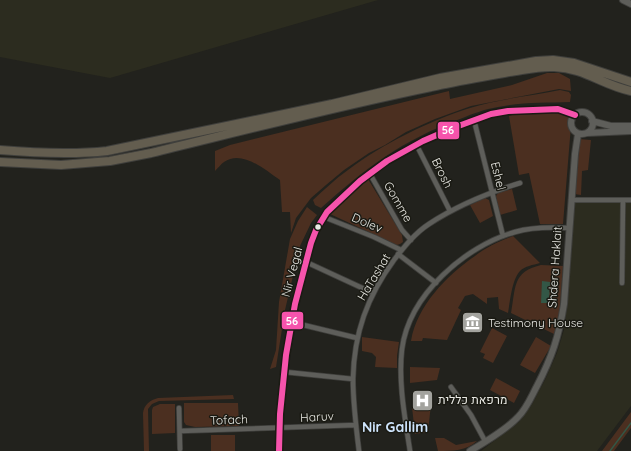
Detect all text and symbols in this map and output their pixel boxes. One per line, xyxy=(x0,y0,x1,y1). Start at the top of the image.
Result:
line badge: 56 xyxy=(437,121,460,140)
text: 56 xyxy=(442,123,454,137)
street label: Brosh xyxy=(429,155,456,190)
street label: Eshel xyxy=(488,160,509,192)
street label: Gomme xyxy=(381,179,416,225)
street label: Dolev xyxy=(350,209,385,236)
unlabelled marker xyxy=(313,222,323,232)
street label: Shdera Haklait xyxy=(544,226,565,308)
street label: Nir Vegal xyxy=(278,245,305,298)
street label: HaTashat xyxy=(354,250,393,303)
museum icon: Testimony House xyxy=(459,310,485,336)
line badge: 56 xyxy=(281,311,304,330)
text: 56 xyxy=(286,314,298,328)
place label: Testimony House xyxy=(488,315,583,330)
hospital icon: מרפאת כללית xyxy=(410,387,436,413)
place label: מרפאת כללית xyxy=(438,392,507,407)
street label: Haruv xyxy=(300,408,334,425)
street label: Tofach xyxy=(210,411,248,428)
district label: Nir Gallim xyxy=(362,418,428,436)

